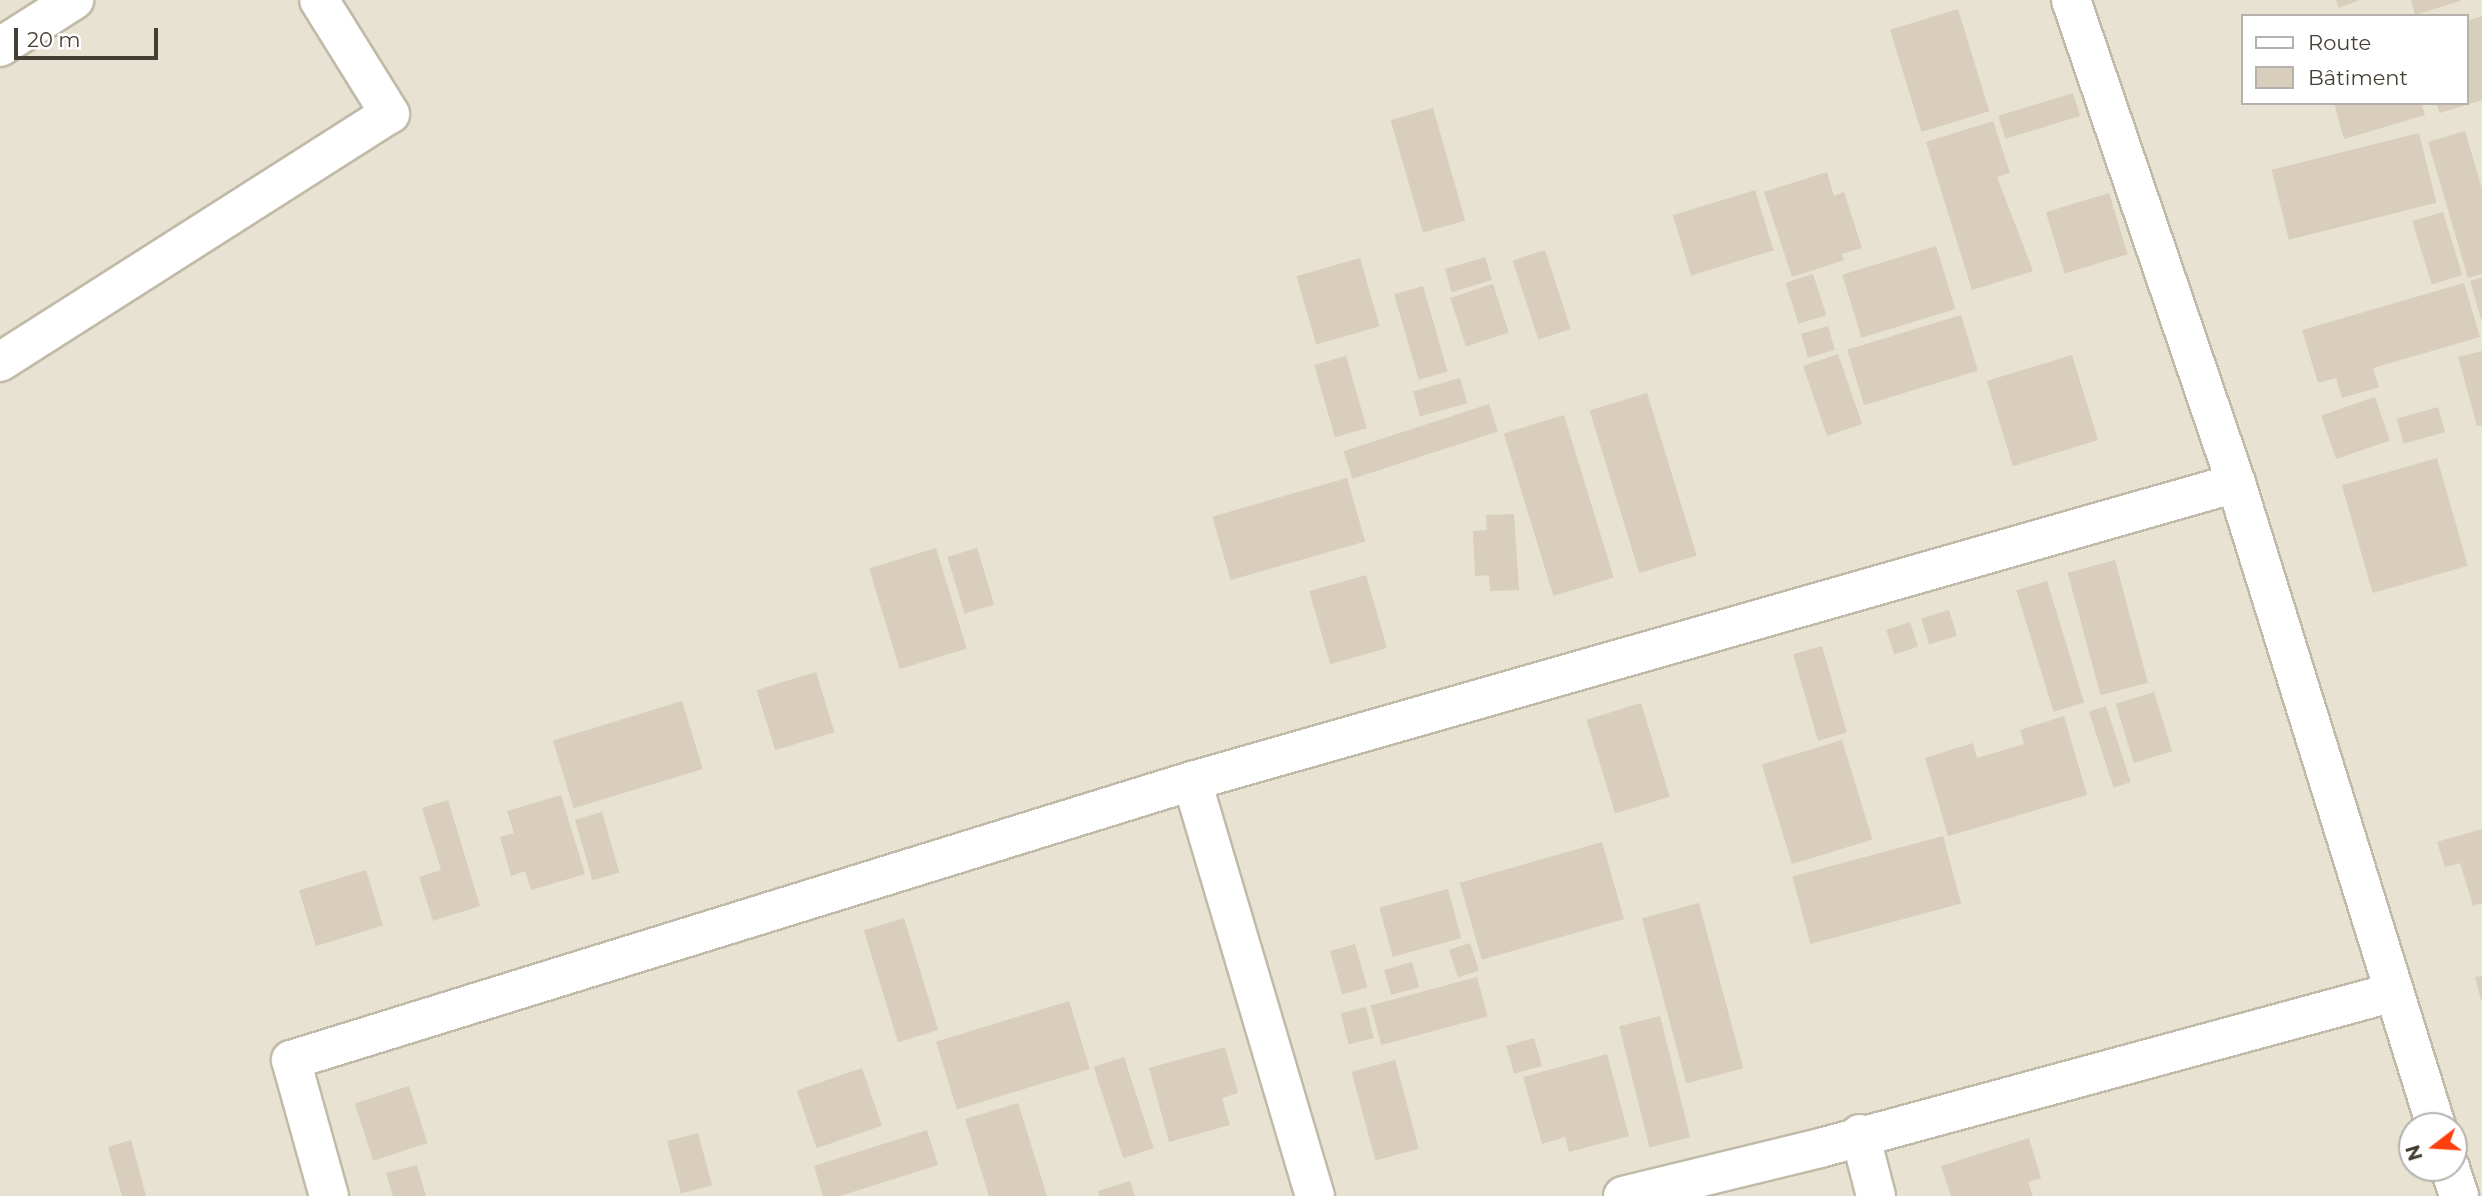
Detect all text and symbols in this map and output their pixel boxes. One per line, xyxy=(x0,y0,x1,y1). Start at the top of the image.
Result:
scale bar xyxy=(18,14,161,58)
legend xyxy=(2240,14,2468,105)
text: 20 m xyxy=(27,27,81,52)
text: Route xyxy=(2308,30,2371,55)
text: Bâtiment xyxy=(2308,65,2408,90)
north arrow xyxy=(2398,1112,2468,1182)
text: N xyxy=(2401,1142,2428,1163)

